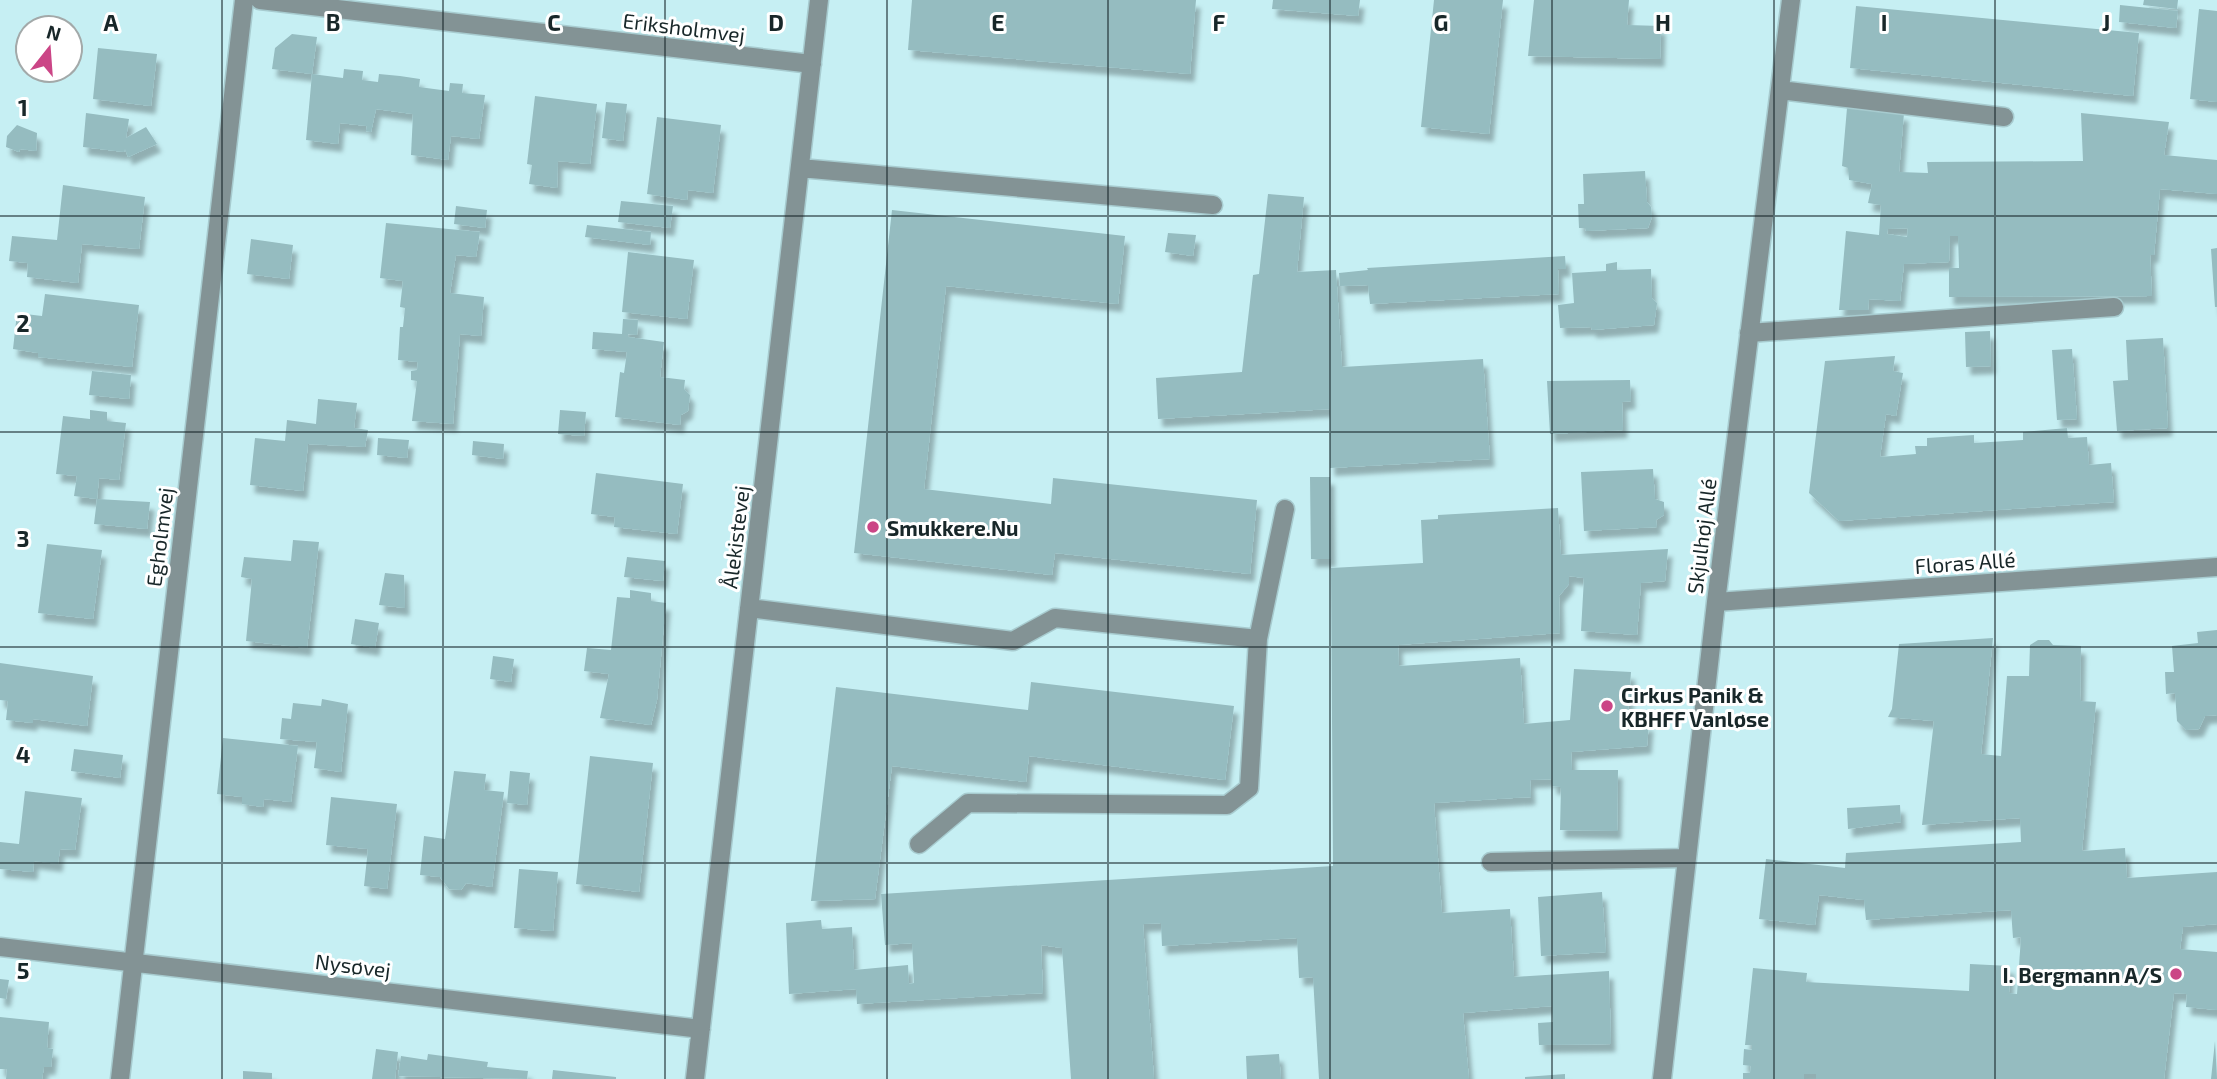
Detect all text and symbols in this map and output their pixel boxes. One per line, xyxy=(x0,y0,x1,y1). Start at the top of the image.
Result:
street label: Eriksholmvej xyxy=(621,7,747,48)
text: A xyxy=(103,8,119,36)
text: B xyxy=(326,8,340,36)
text: C xyxy=(547,8,561,36)
text: D xyxy=(768,8,784,36)
text: E xyxy=(991,8,1005,36)
text: F xyxy=(1213,8,1226,36)
text: G xyxy=(1434,8,1448,36)
text: H xyxy=(1655,8,1671,36)
text: I xyxy=(1881,8,1887,36)
text: J xyxy=(2102,8,2110,36)
north arrow xyxy=(14,14,84,84)
text: N xyxy=(44,19,64,45)
text: 1 xyxy=(18,93,28,121)
text: 2 xyxy=(16,309,30,337)
street label: Skjulhøj Allé xyxy=(1682,477,1721,595)
street label: Ålekistevej xyxy=(716,484,755,590)
street label: Egholmvej xyxy=(141,486,178,588)
place label: Smukkere.Nu xyxy=(887,515,1019,540)
marker: Smukkere.Nu xyxy=(865,519,881,535)
text: 3 xyxy=(16,524,30,552)
street label: Floras Allé xyxy=(1914,546,2016,578)
place label: Cirkus Panik & KBHFF Vanløse xyxy=(1621,682,1769,731)
marker: Cirkus Panik & KBHFF Vanløse xyxy=(1599,698,1615,714)
text: 4 xyxy=(16,740,30,768)
street label: Nysøvej xyxy=(314,948,392,983)
text: 5 xyxy=(17,956,29,984)
place label: I. Bergmann A/S xyxy=(2002,962,2162,987)
marker: I. Bergmann A/S xyxy=(2168,966,2184,982)

